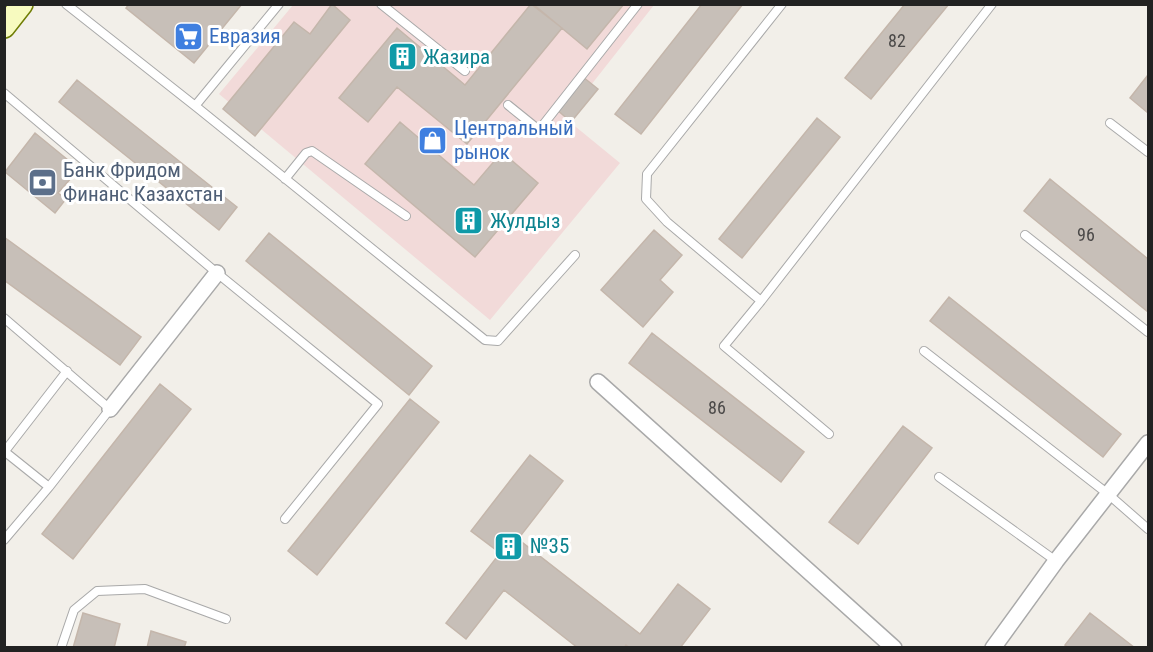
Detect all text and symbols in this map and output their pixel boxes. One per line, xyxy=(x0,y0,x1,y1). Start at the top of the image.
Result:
supermarket icon: Евразия xyxy=(172,20,204,52)
place label: Евразия xyxy=(209,24,281,48)
house number: 82 xyxy=(888,30,906,51)
building icon: Жазира xyxy=(386,41,418,73)
place label: Жазира xyxy=(423,45,490,69)
place label: Центральный рынок xyxy=(454,116,574,164)
shop icon: Центральный рынок xyxy=(417,124,449,156)
place label: Банк Фридом Финанс Казахстан xyxy=(63,158,223,206)
bank icon: Банк Фридом Финанс Казахстан xyxy=(26,166,58,198)
building icon: Жулдыз xyxy=(453,205,485,237)
place label: Жулдыз xyxy=(490,209,560,233)
house number: 96 xyxy=(1077,224,1095,245)
house number: 86 xyxy=(708,397,726,418)
building icon: №35 xyxy=(493,530,525,562)
place label: №35 xyxy=(530,534,569,558)

